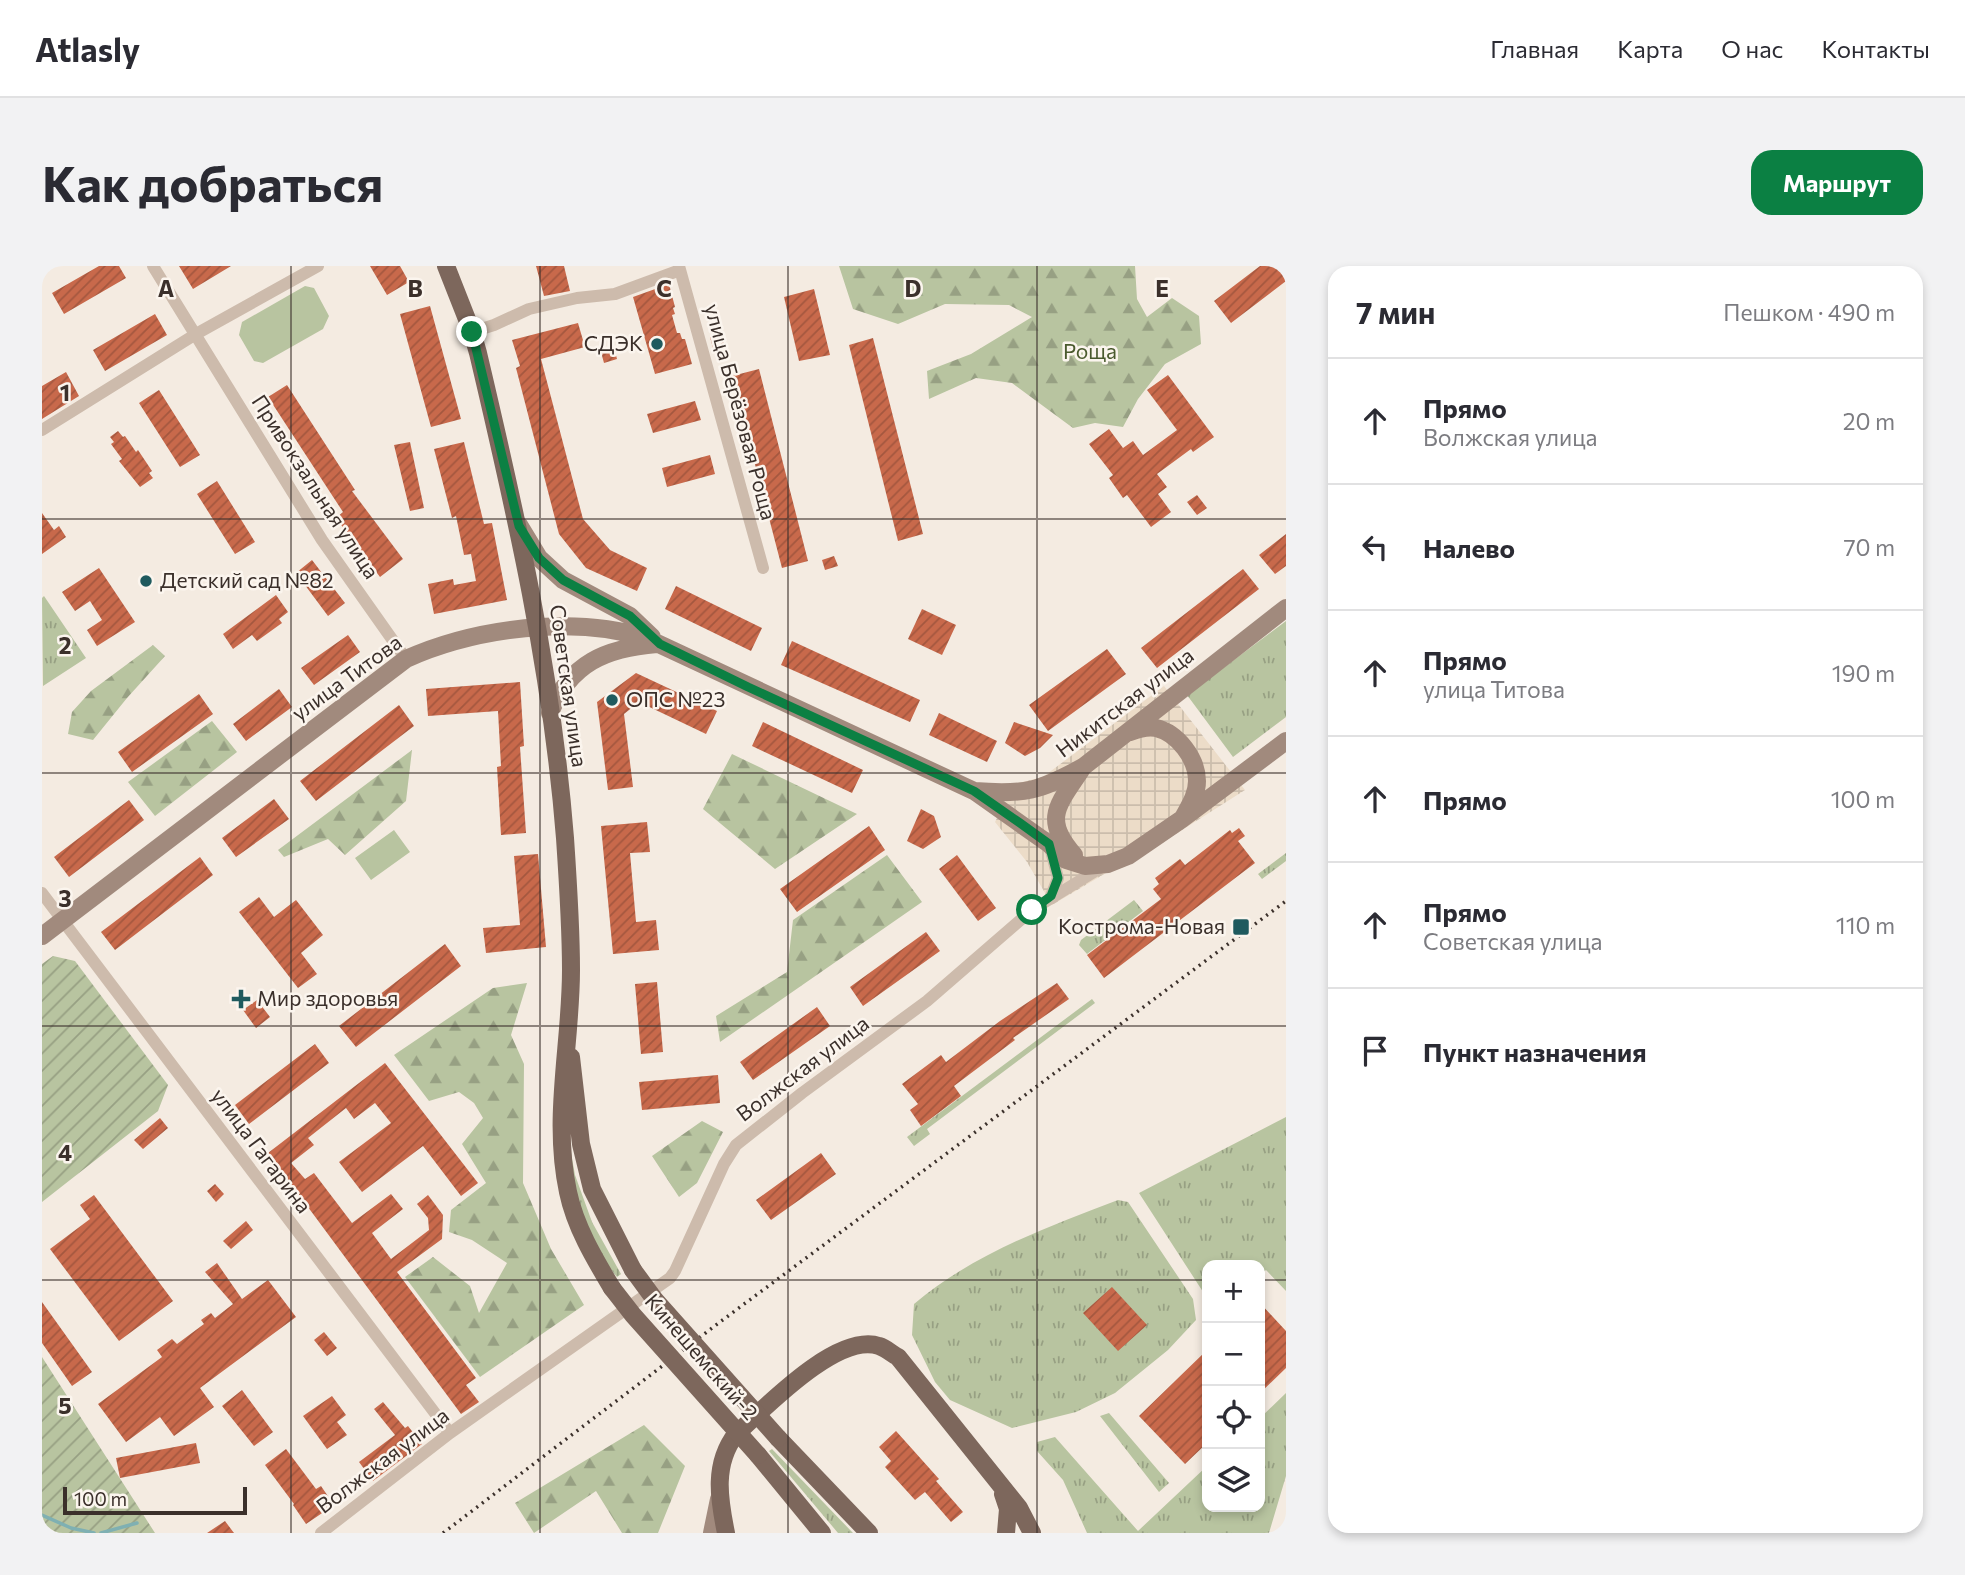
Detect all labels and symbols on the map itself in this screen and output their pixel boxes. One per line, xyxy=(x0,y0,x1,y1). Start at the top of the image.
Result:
text: A xyxy=(158,274,175,302)
text: B xyxy=(407,274,423,302)
text: C xyxy=(656,274,672,302)
text: D xyxy=(905,274,922,302)
text: E xyxy=(1155,274,1169,302)
street label: улица Берёзовая Роща xyxy=(701,301,782,522)
route end xyxy=(456,316,487,347)
place label: СДЭК xyxy=(584,330,643,355)
marker: СДЭК xyxy=(649,336,665,352)
park label: Роща xyxy=(1063,338,1117,363)
text: 1 xyxy=(60,378,70,406)
street label: Привокзальная улица xyxy=(247,390,385,583)
place label: Детский сад №82 xyxy=(160,567,334,592)
marker: Детский сад №82 xyxy=(138,573,154,589)
street label: Советская улица xyxy=(546,603,593,769)
street label: улица Титова xyxy=(286,629,406,725)
text: 2 xyxy=(58,631,72,659)
street label: Никитская улица xyxy=(1050,642,1198,762)
place label: ОПС №23 xyxy=(626,686,725,711)
marker: ОПС №23 xyxy=(604,692,620,708)
text: 3 xyxy=(58,884,72,912)
route start xyxy=(1016,894,1047,925)
place label: Кострома-Новая xyxy=(1058,913,1225,938)
marker: Кострома-Новая xyxy=(1231,917,1251,937)
place label: Мир здоровья xyxy=(257,985,398,1010)
marker: Мир здоровья xyxy=(231,989,251,1009)
street label: Волжская улица xyxy=(731,1010,873,1126)
street label: улица Гагарина xyxy=(207,1083,317,1217)
text: 4 xyxy=(58,1138,72,1166)
street label: Кинешемский-2 xyxy=(641,1288,764,1424)
text: 5 xyxy=(58,1391,72,1419)
street label: Волжская улица xyxy=(311,1402,453,1518)
scale bar xyxy=(63,1484,247,1516)

